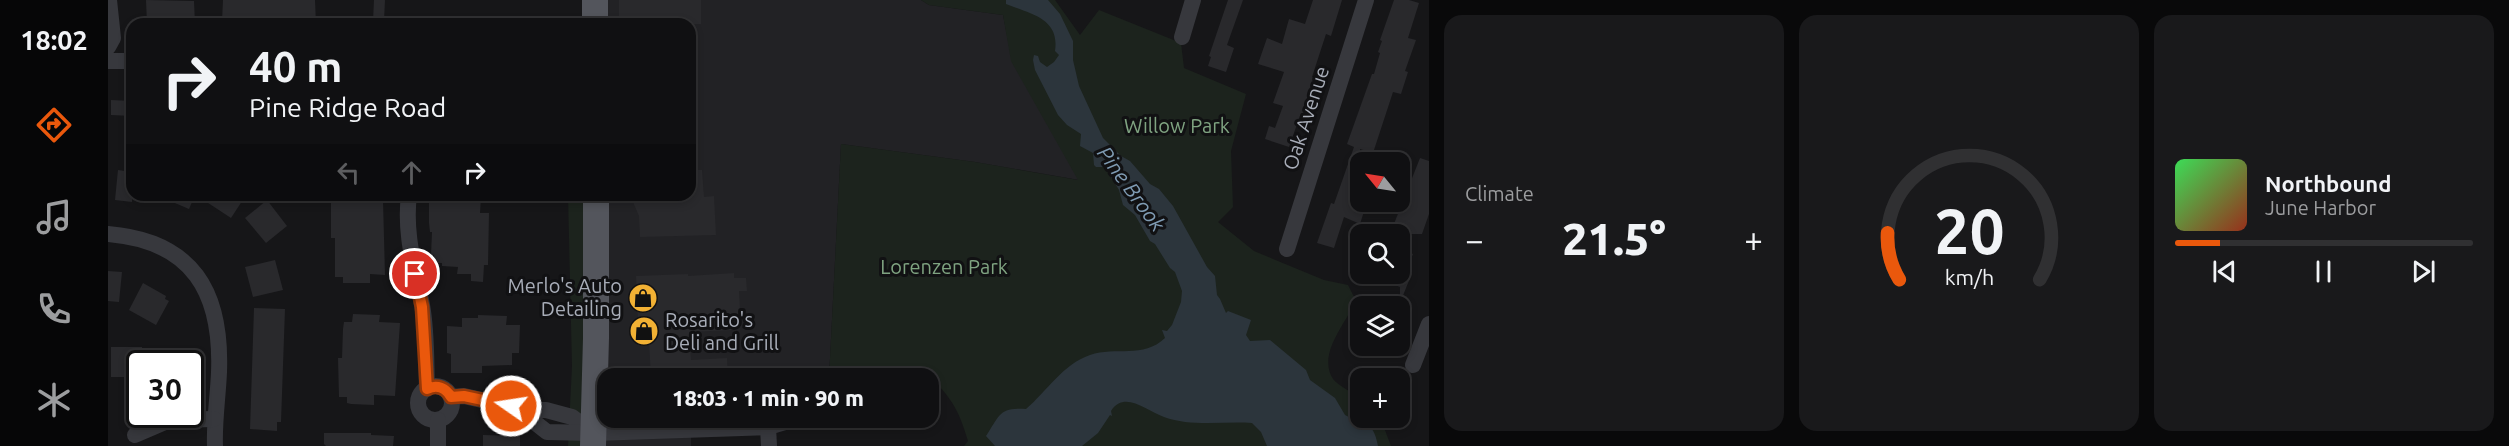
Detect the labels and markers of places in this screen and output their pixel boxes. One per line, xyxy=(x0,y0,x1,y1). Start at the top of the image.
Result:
pin xyxy=(389,248,440,299)
place label: Merlo's Auto Detailing xyxy=(507,274,622,320)
shop icon: Merlo's Auto Detailing xyxy=(627,282,659,314)
place label: Rosarito's Deli and Grill xyxy=(665,308,779,354)
shop icon: Rosarito's Deli and Grill xyxy=(628,315,660,347)

